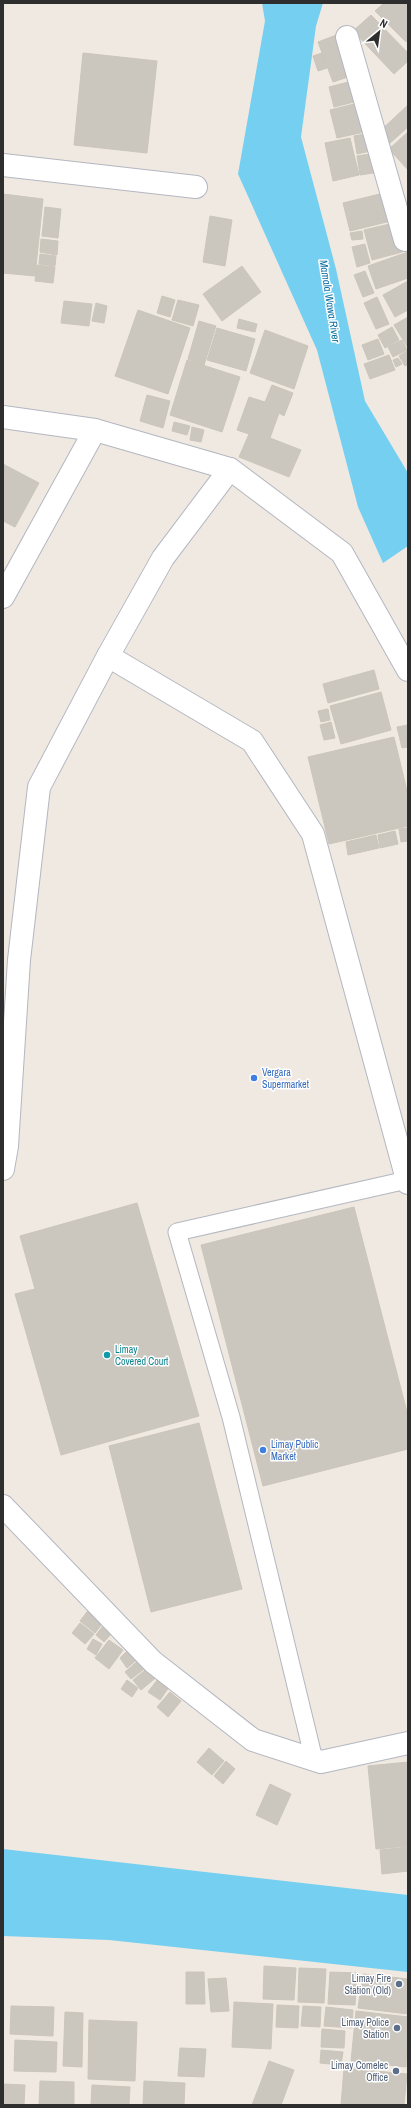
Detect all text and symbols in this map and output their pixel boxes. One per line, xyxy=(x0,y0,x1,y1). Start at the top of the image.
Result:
north arrow xyxy=(359,12,399,52)
text: N xyxy=(378,16,390,31)
water label: Mamala Wawa River xyxy=(317,259,344,344)
place label: Vergara Supermarket xyxy=(262,1066,310,1091)
marker: Vergara Supermarket xyxy=(249,1073,259,1083)
place label: Limay Covered Court xyxy=(115,1343,169,1368)
marker: Limay Covered Court xyxy=(102,1350,112,1360)
place label: Limay Public Market xyxy=(271,1438,318,1463)
marker: Limay Public Market xyxy=(258,1445,268,1455)
place label: Limay Fire Station (Old) xyxy=(345,1972,391,1997)
marker: Limay Fire Station (Old) xyxy=(394,1979,404,1989)
place label: Limay Police Station xyxy=(342,2016,389,2041)
marker: Limay Police Station xyxy=(392,2023,402,2033)
place label: Limay Comelec Office xyxy=(331,2059,388,2084)
marker: Limay Comelec Office xyxy=(391,2066,401,2076)

